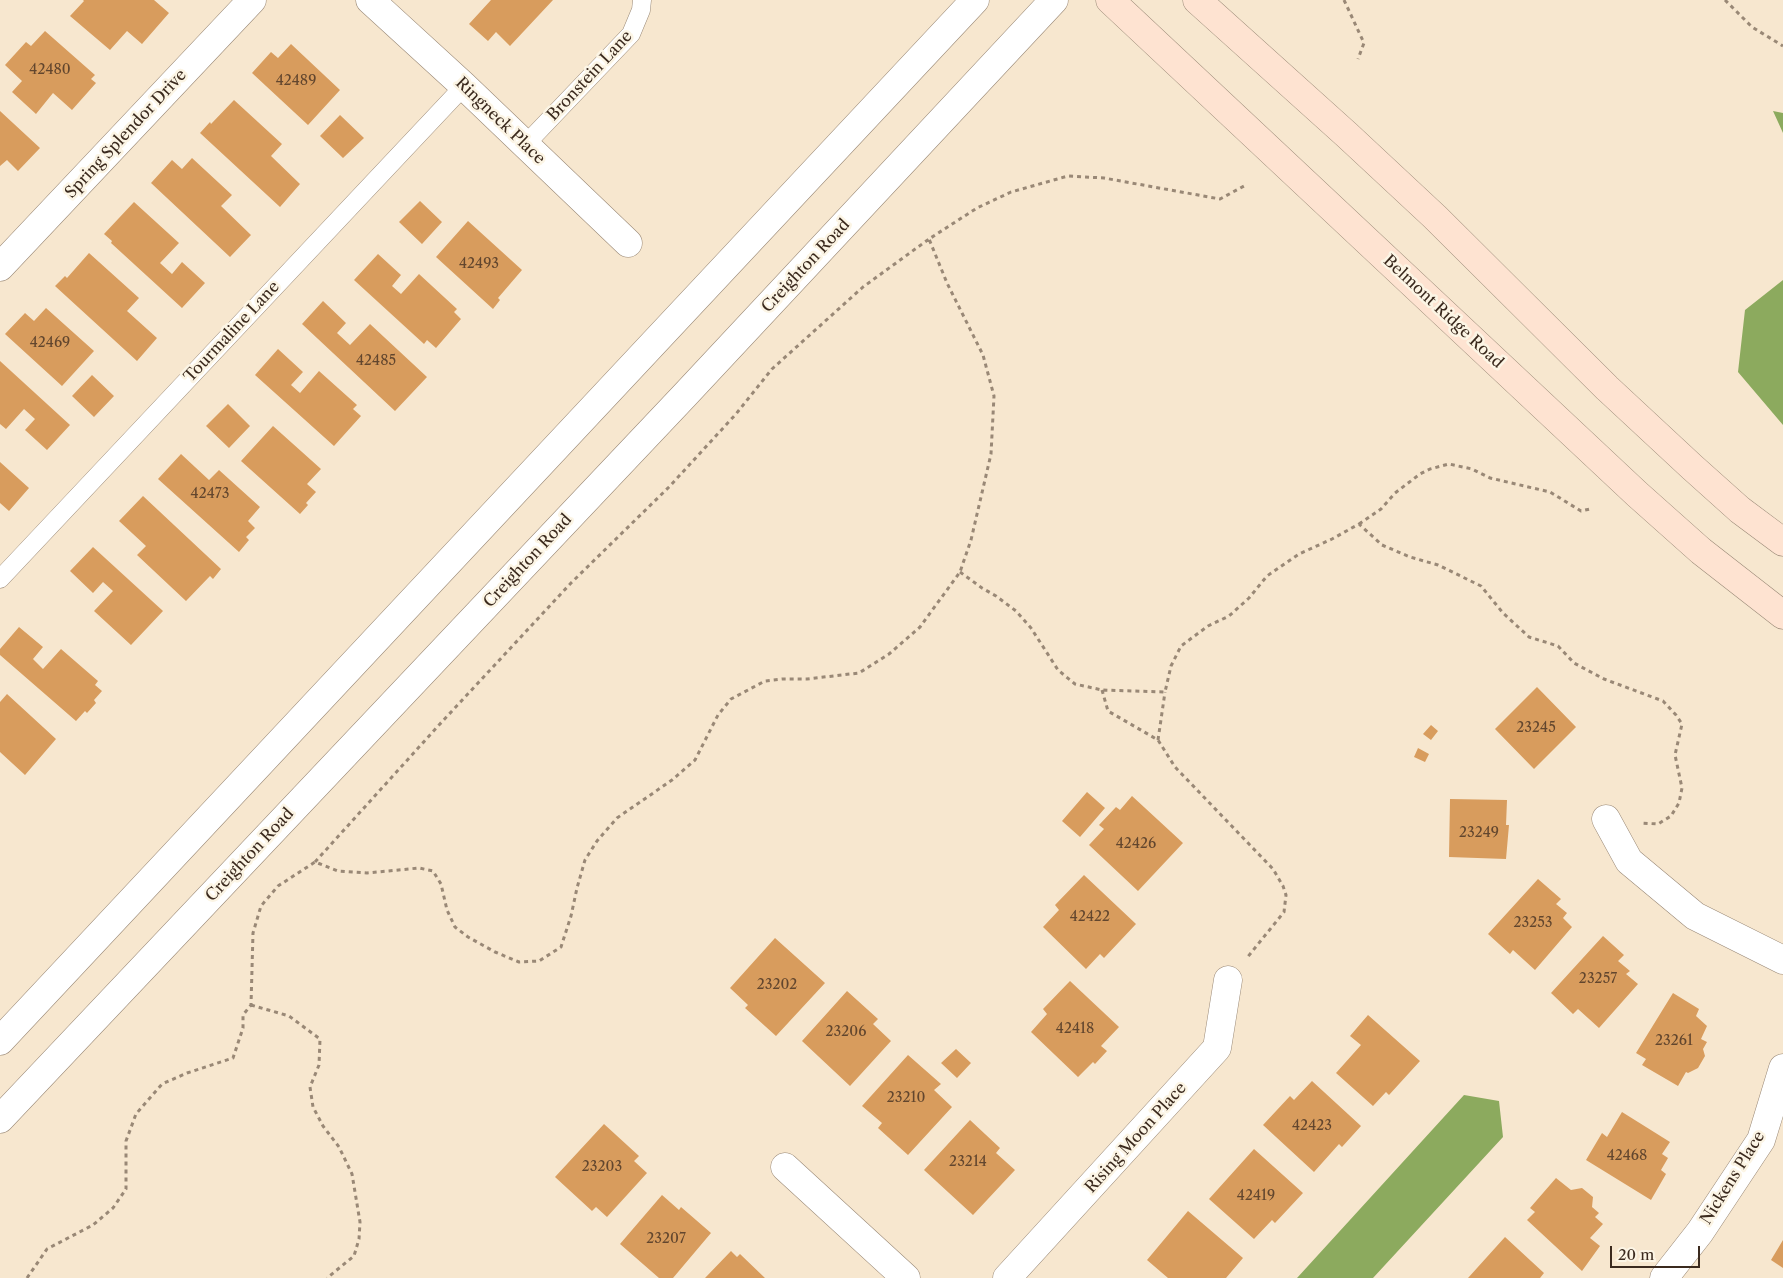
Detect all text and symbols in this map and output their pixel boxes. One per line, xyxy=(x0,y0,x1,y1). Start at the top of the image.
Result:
street label: Bronstein Lane xyxy=(543,27,637,125)
house number: 42480 xyxy=(29,62,71,78)
street label: Spring Splendor Drive xyxy=(61,66,191,202)
house number: 42489 xyxy=(276,73,316,89)
street label: Ringneck Place xyxy=(451,73,549,169)
street label: Creighton Road xyxy=(758,215,854,317)
street label: Belmont Ridge Road xyxy=(1379,251,1507,373)
house number: 42493 xyxy=(459,256,499,272)
street label: Tourmaline Lane xyxy=(180,278,284,386)
house number: 42469 xyxy=(30,335,70,351)
house number: 42485 xyxy=(356,353,396,369)
house number: 42473 xyxy=(191,486,229,502)
street label: Creighton Road xyxy=(480,510,576,612)
house number: 23245 xyxy=(1516,720,1556,736)
street label: Creighton Road xyxy=(202,804,298,906)
house number: 23249 xyxy=(1459,825,1499,841)
house number: 42426 xyxy=(1116,836,1156,852)
house number: 42422 xyxy=(1070,909,1110,925)
house number: 23253 xyxy=(1513,915,1553,931)
house number: 23257 xyxy=(1579,971,1617,987)
house number: 23202 xyxy=(757,977,797,993)
house number: 42418 xyxy=(1056,1021,1094,1037)
house number: 23206 xyxy=(826,1024,866,1040)
house number: 23261 xyxy=(1655,1033,1693,1049)
street label: Rising Moon Place xyxy=(1081,1079,1191,1197)
house number: 23210 xyxy=(887,1090,925,1106)
house number: 42423 xyxy=(1292,1118,1332,1134)
street label: Nickens Place xyxy=(1697,1128,1769,1228)
house number: 42468 xyxy=(1607,1148,1647,1164)
house number: 23214 xyxy=(949,1154,987,1170)
house number: 23203 xyxy=(582,1159,622,1175)
house number: 42419 xyxy=(1237,1188,1275,1204)
house number: 23207 xyxy=(646,1231,686,1247)
scale bar xyxy=(1613,1236,1703,1268)
text: 20 m xyxy=(1618,1245,1654,1264)

